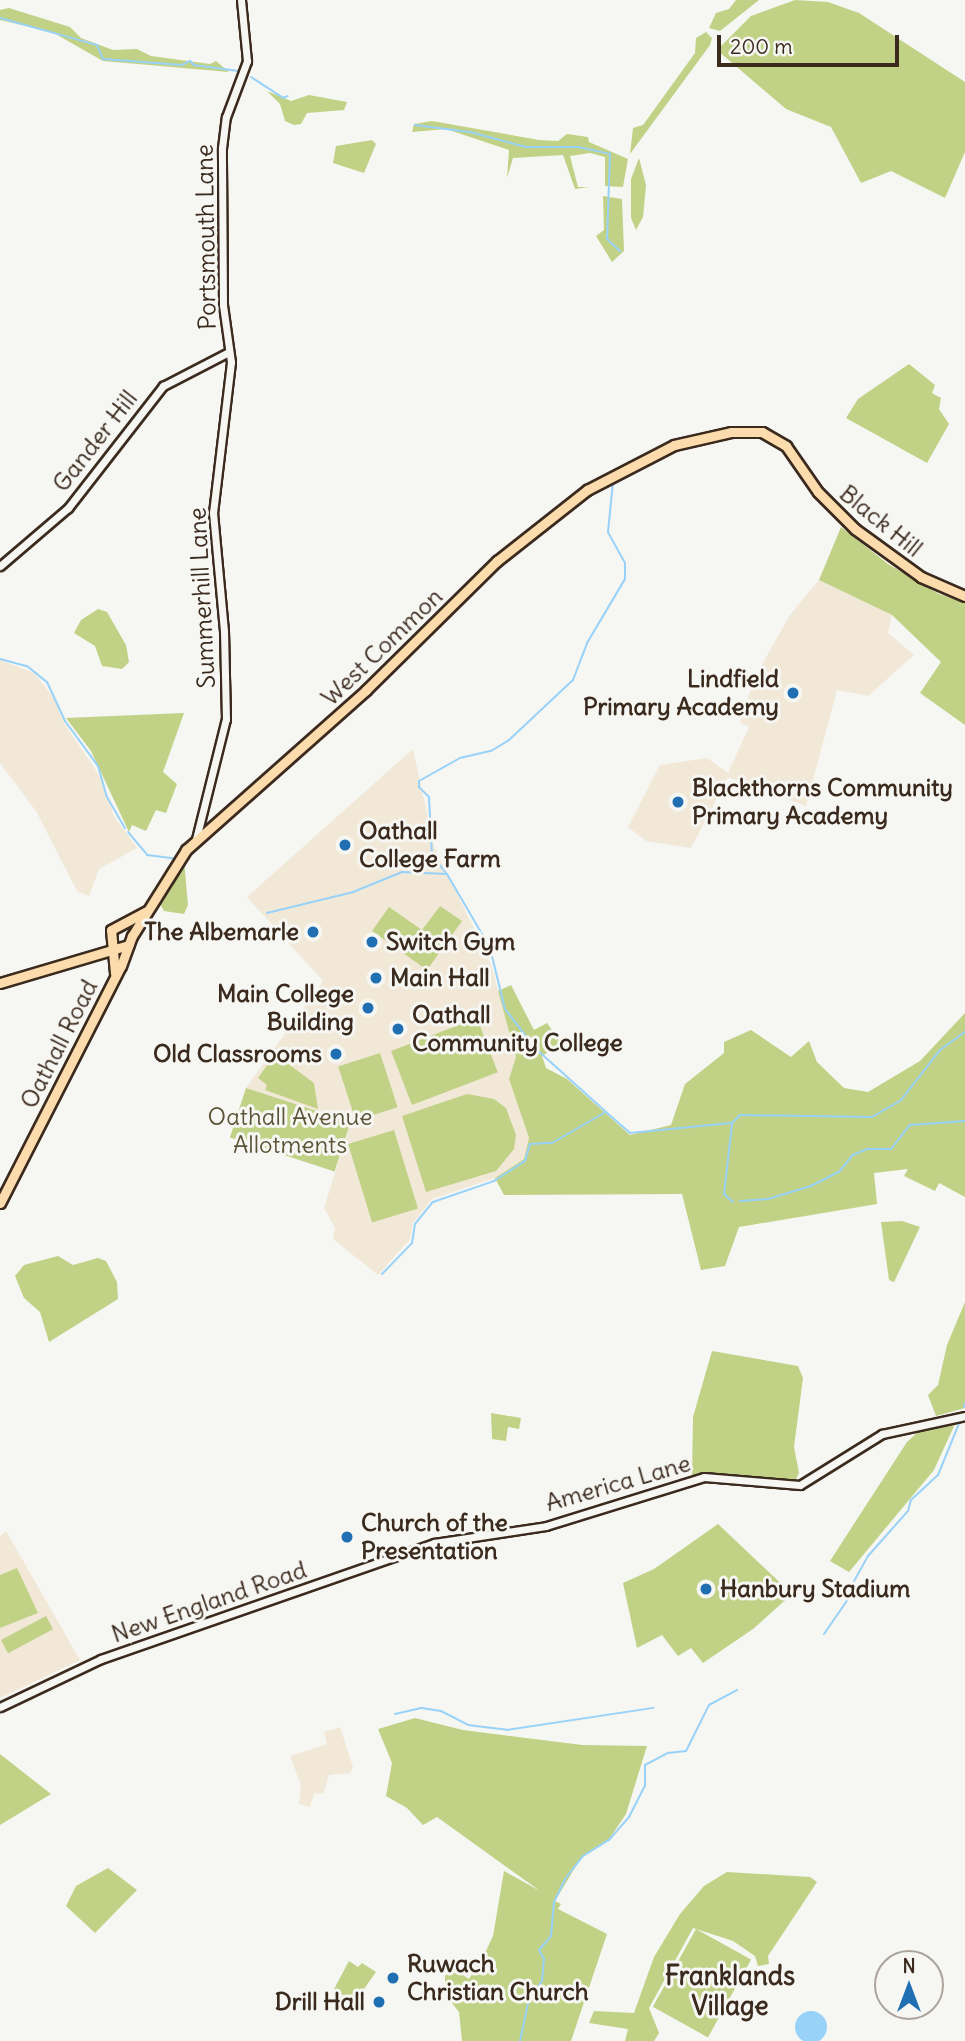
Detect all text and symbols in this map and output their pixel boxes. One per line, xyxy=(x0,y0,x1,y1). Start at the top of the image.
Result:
scale bar xyxy=(720,21,902,65)
text: 200 m xyxy=(730,33,793,60)
street label: Portsmouth Lane xyxy=(190,144,222,330)
street label: Gander Hill xyxy=(46,385,144,497)
street label: Black Hill xyxy=(834,479,928,563)
street label: Summerhill Lane xyxy=(183,507,221,689)
street label: West Common xyxy=(315,582,449,712)
place label: Lindfield Primary Academy xyxy=(583,665,779,721)
marker: Lindfield Primary Academy xyxy=(785,685,801,701)
place label: Blackthorns Community Primary Academy xyxy=(692,774,953,830)
marker: Blackthorns Community Primary Academy xyxy=(670,794,686,810)
place label: Oathall College Farm xyxy=(359,817,501,873)
marker: Oathall College Farm xyxy=(337,837,353,853)
place label: The Albemarle xyxy=(144,918,299,946)
marker: The Albemarle xyxy=(305,924,321,940)
place label: Switch Gym xyxy=(386,928,515,956)
marker: Switch Gym xyxy=(364,934,380,950)
place label: Main Hall xyxy=(390,964,490,992)
marker: Main Hall xyxy=(368,970,384,986)
street label: Oathall Road xyxy=(14,975,104,1113)
place label: Main College Building xyxy=(217,980,354,1036)
marker: Main College Building xyxy=(360,1000,376,1016)
place label: Oathall Community College xyxy=(412,1001,623,1057)
marker: Oathall Community College xyxy=(390,1021,406,1037)
place label: Old Classrooms xyxy=(153,1040,322,1068)
marker: Old Classrooms xyxy=(328,1046,344,1062)
park label: Oathall Avenue Allotments xyxy=(208,1103,372,1159)
street label: America Lane xyxy=(542,1449,694,1517)
place label: Church of the Presentation xyxy=(361,1509,508,1565)
marker: Church of the Presentation xyxy=(339,1529,355,1545)
street label: New England Road xyxy=(108,1555,310,1649)
place label: Hanbury Stadium xyxy=(720,1575,910,1603)
marker: Hanbury Stadium xyxy=(698,1581,714,1597)
place label: Ruwach Christian Church xyxy=(407,1950,589,2006)
north arrow xyxy=(874,1950,944,2020)
text: N xyxy=(902,1954,916,1978)
district label: Franklands Village xyxy=(665,1960,795,2022)
marker: Ruwach Christian Church xyxy=(385,1970,401,1986)
place label: Drill Hall xyxy=(275,1988,365,2016)
marker: Drill Hall xyxy=(371,1994,387,2010)

